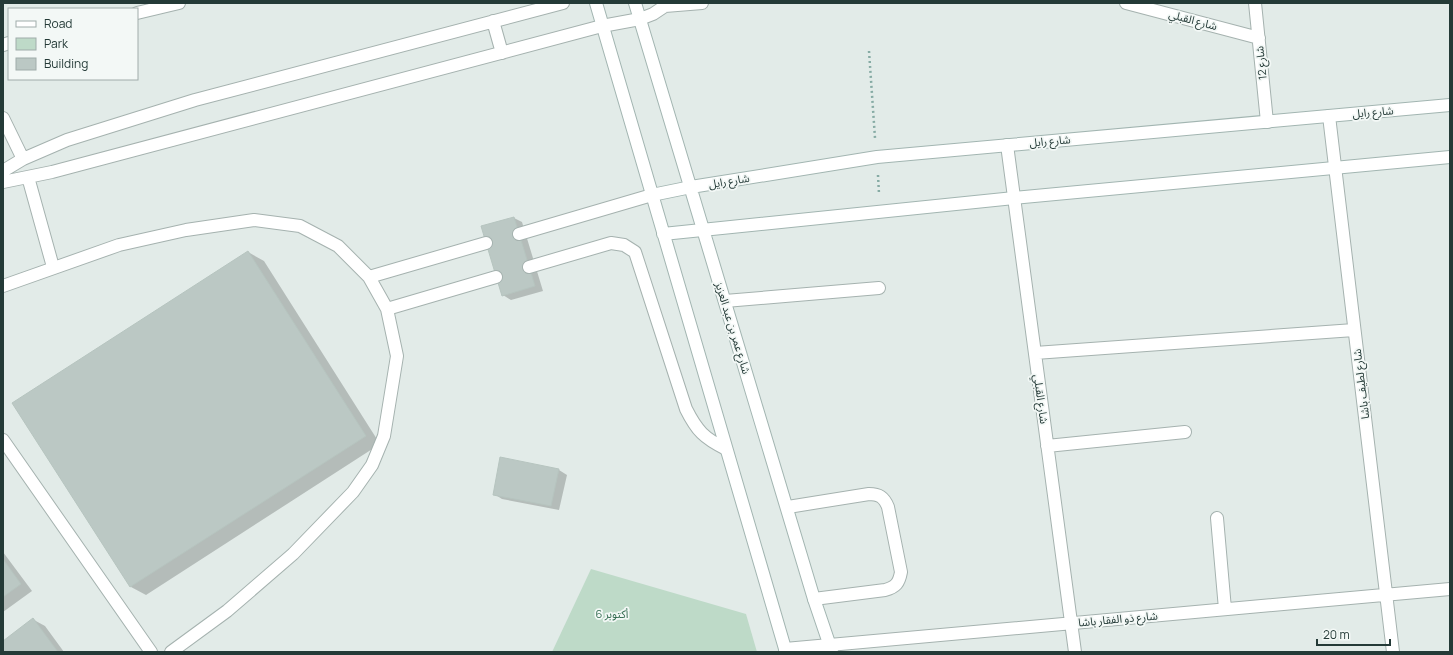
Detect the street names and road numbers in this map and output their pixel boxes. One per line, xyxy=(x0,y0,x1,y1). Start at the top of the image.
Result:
street label: شارع القبلي xyxy=(1167,6,1219,36)
street label: شارع 12 xyxy=(1251,45,1271,81)
street label: شارع رايل xyxy=(1352,102,1395,122)
street label: شارع رايل xyxy=(1029,131,1072,151)
street label: شارع رايل xyxy=(707,170,751,192)
street label: شارع عمر بن عبد العزيز xyxy=(711,279,755,376)
street label: شارع لطيف باشا xyxy=(1349,348,1373,420)
street label: شارع القبلي xyxy=(1028,373,1052,425)
street label: شارع ذو الفقار باشا xyxy=(1078,608,1159,630)

